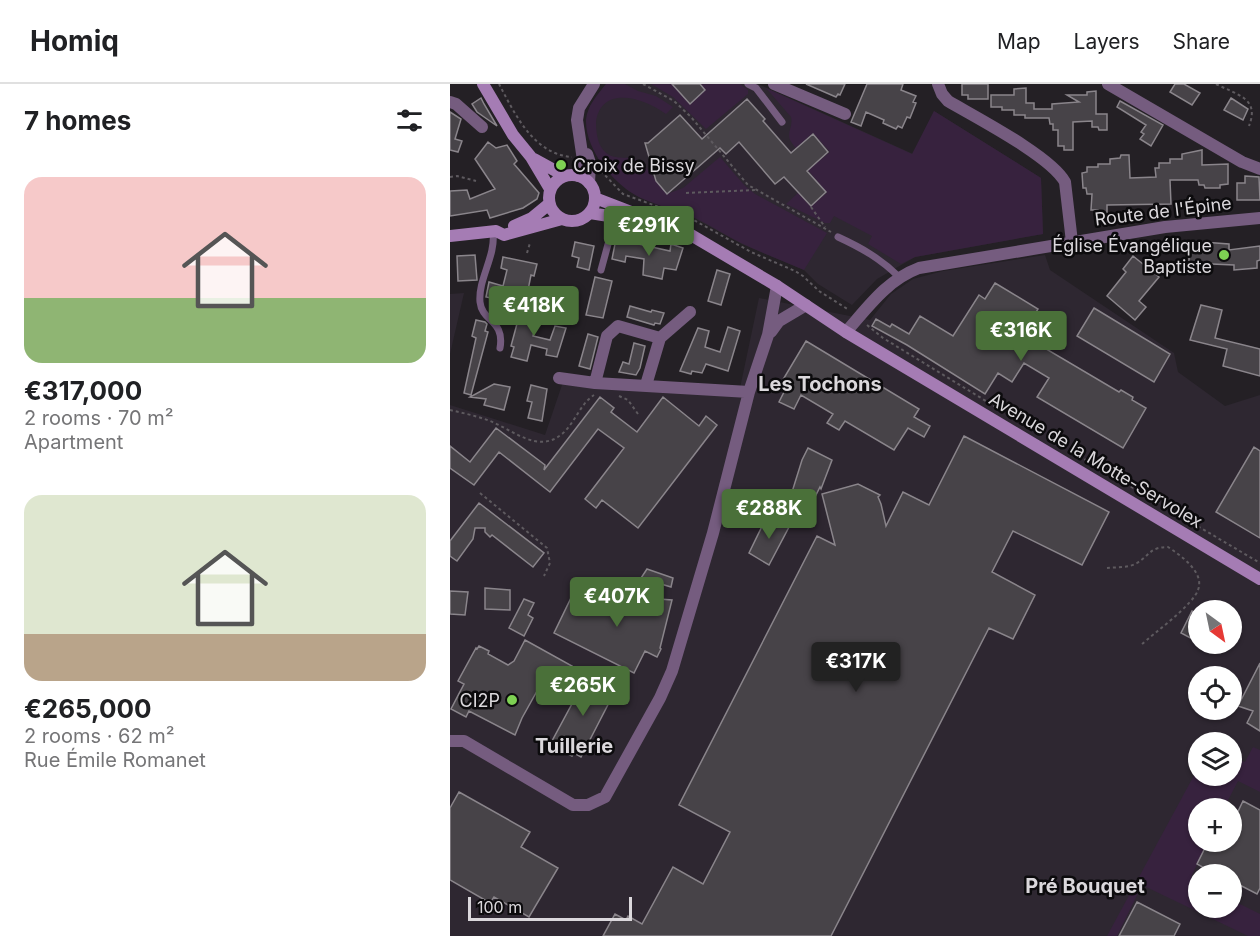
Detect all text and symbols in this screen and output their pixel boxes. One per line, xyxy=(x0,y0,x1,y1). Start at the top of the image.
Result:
text: Homiq xyxy=(30,24,119,58)
text: Map xyxy=(997,29,1041,54)
text: Layers xyxy=(1074,29,1140,54)
text: Share xyxy=(1173,29,1230,54)
icon: filters xyxy=(393,104,426,137)
text: 7 homes xyxy=(24,105,131,136)
place label: Croix de Bissy xyxy=(573,155,695,176)
marker: Croix de Bissy xyxy=(554,158,568,172)
street label: Route de l'Épine xyxy=(1093,191,1233,230)
pin: €291K xyxy=(607,206,691,257)
text: €291K xyxy=(618,213,680,237)
icon: home xyxy=(171,216,279,324)
place label: Église Évangélique Baptiste xyxy=(1052,234,1212,277)
marker: Église Évangélique Baptiste xyxy=(1217,248,1231,262)
pin: €418K xyxy=(492,286,576,337)
text: €418K xyxy=(503,293,565,317)
pin: €316K xyxy=(979,311,1063,362)
text: €316K xyxy=(990,318,1052,342)
district label: Les Tochons xyxy=(758,372,882,396)
text: €317,000 xyxy=(24,375,142,406)
street label: Avenue de la Motte-Servolex xyxy=(985,388,1207,532)
text: 2 rooms · 70 m² xyxy=(24,406,174,430)
text: Apartment xyxy=(24,430,123,454)
pin: €288K xyxy=(727,489,811,540)
text: €288K xyxy=(736,496,802,520)
icon: home xyxy=(171,534,279,642)
pin: €407K xyxy=(575,577,659,628)
text: €407K xyxy=(584,584,650,608)
north arrow xyxy=(1188,600,1242,654)
map controls xyxy=(1188,600,1242,918)
pin: €317K xyxy=(814,642,898,693)
text: €317K xyxy=(825,649,887,673)
pin: €265K xyxy=(541,666,625,717)
button: locate xyxy=(1188,666,1242,720)
text: €265K xyxy=(550,673,616,697)
place label: CI2P xyxy=(460,690,500,711)
text: €265,000 xyxy=(24,693,152,724)
marker: CI2P xyxy=(505,693,519,707)
text: 2 rooms · 62 m² xyxy=(24,724,175,748)
button: layers xyxy=(1188,732,1242,786)
district label: Tuillerie xyxy=(535,734,613,758)
text: Rue Émile Romanet xyxy=(24,748,206,772)
button: + xyxy=(1188,798,1242,852)
button: − xyxy=(1188,864,1242,918)
district label: Pré Bouquet xyxy=(1025,874,1145,898)
scale bar xyxy=(468,894,632,922)
text: 100 m xyxy=(477,897,522,917)

